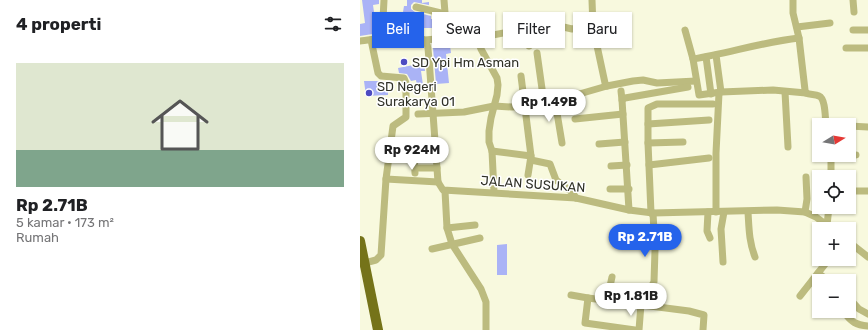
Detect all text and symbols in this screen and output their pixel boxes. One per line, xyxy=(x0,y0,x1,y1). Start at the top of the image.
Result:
chip: Beli xyxy=(372,12,424,48)
chip: Sewa xyxy=(432,12,495,48)
chip: Filter xyxy=(503,12,565,48)
chip: Baru xyxy=(573,12,632,48)
icon: filters xyxy=(322,13,344,35)
text: 4 properti xyxy=(16,14,101,34)
place label: SD Ypi Hm Asman xyxy=(412,55,519,70)
marker: SD Ypi Hm Asman xyxy=(399,57,409,67)
place label: SD Negeri Surakarya 01 xyxy=(377,79,455,109)
marker: SD Negeri Surakarya 01 xyxy=(364,88,374,98)
icon: home xyxy=(144,89,216,161)
pin: Rp 1.49B xyxy=(508,89,590,123)
text: Rp 1.49B xyxy=(521,94,577,109)
north arrow xyxy=(812,118,856,162)
map controls xyxy=(812,118,856,318)
pin: Rp 924M xyxy=(375,137,449,171)
text: Rp 924M xyxy=(384,142,440,157)
button: locate xyxy=(812,170,856,214)
street label: JALAN SUSUKAN xyxy=(480,173,586,195)
text: Rp 2.71B xyxy=(16,195,88,215)
text: 5 kamar · 173 m² xyxy=(16,215,114,230)
button: + xyxy=(812,222,856,266)
pin: Rp 2.71B xyxy=(604,224,686,258)
text: Rp 2.71B xyxy=(618,229,672,244)
text: Rumah xyxy=(16,230,59,245)
button: − xyxy=(812,274,856,318)
pin: Rp 1.81B xyxy=(590,283,672,317)
text: Rp 1.81B xyxy=(604,288,658,303)

